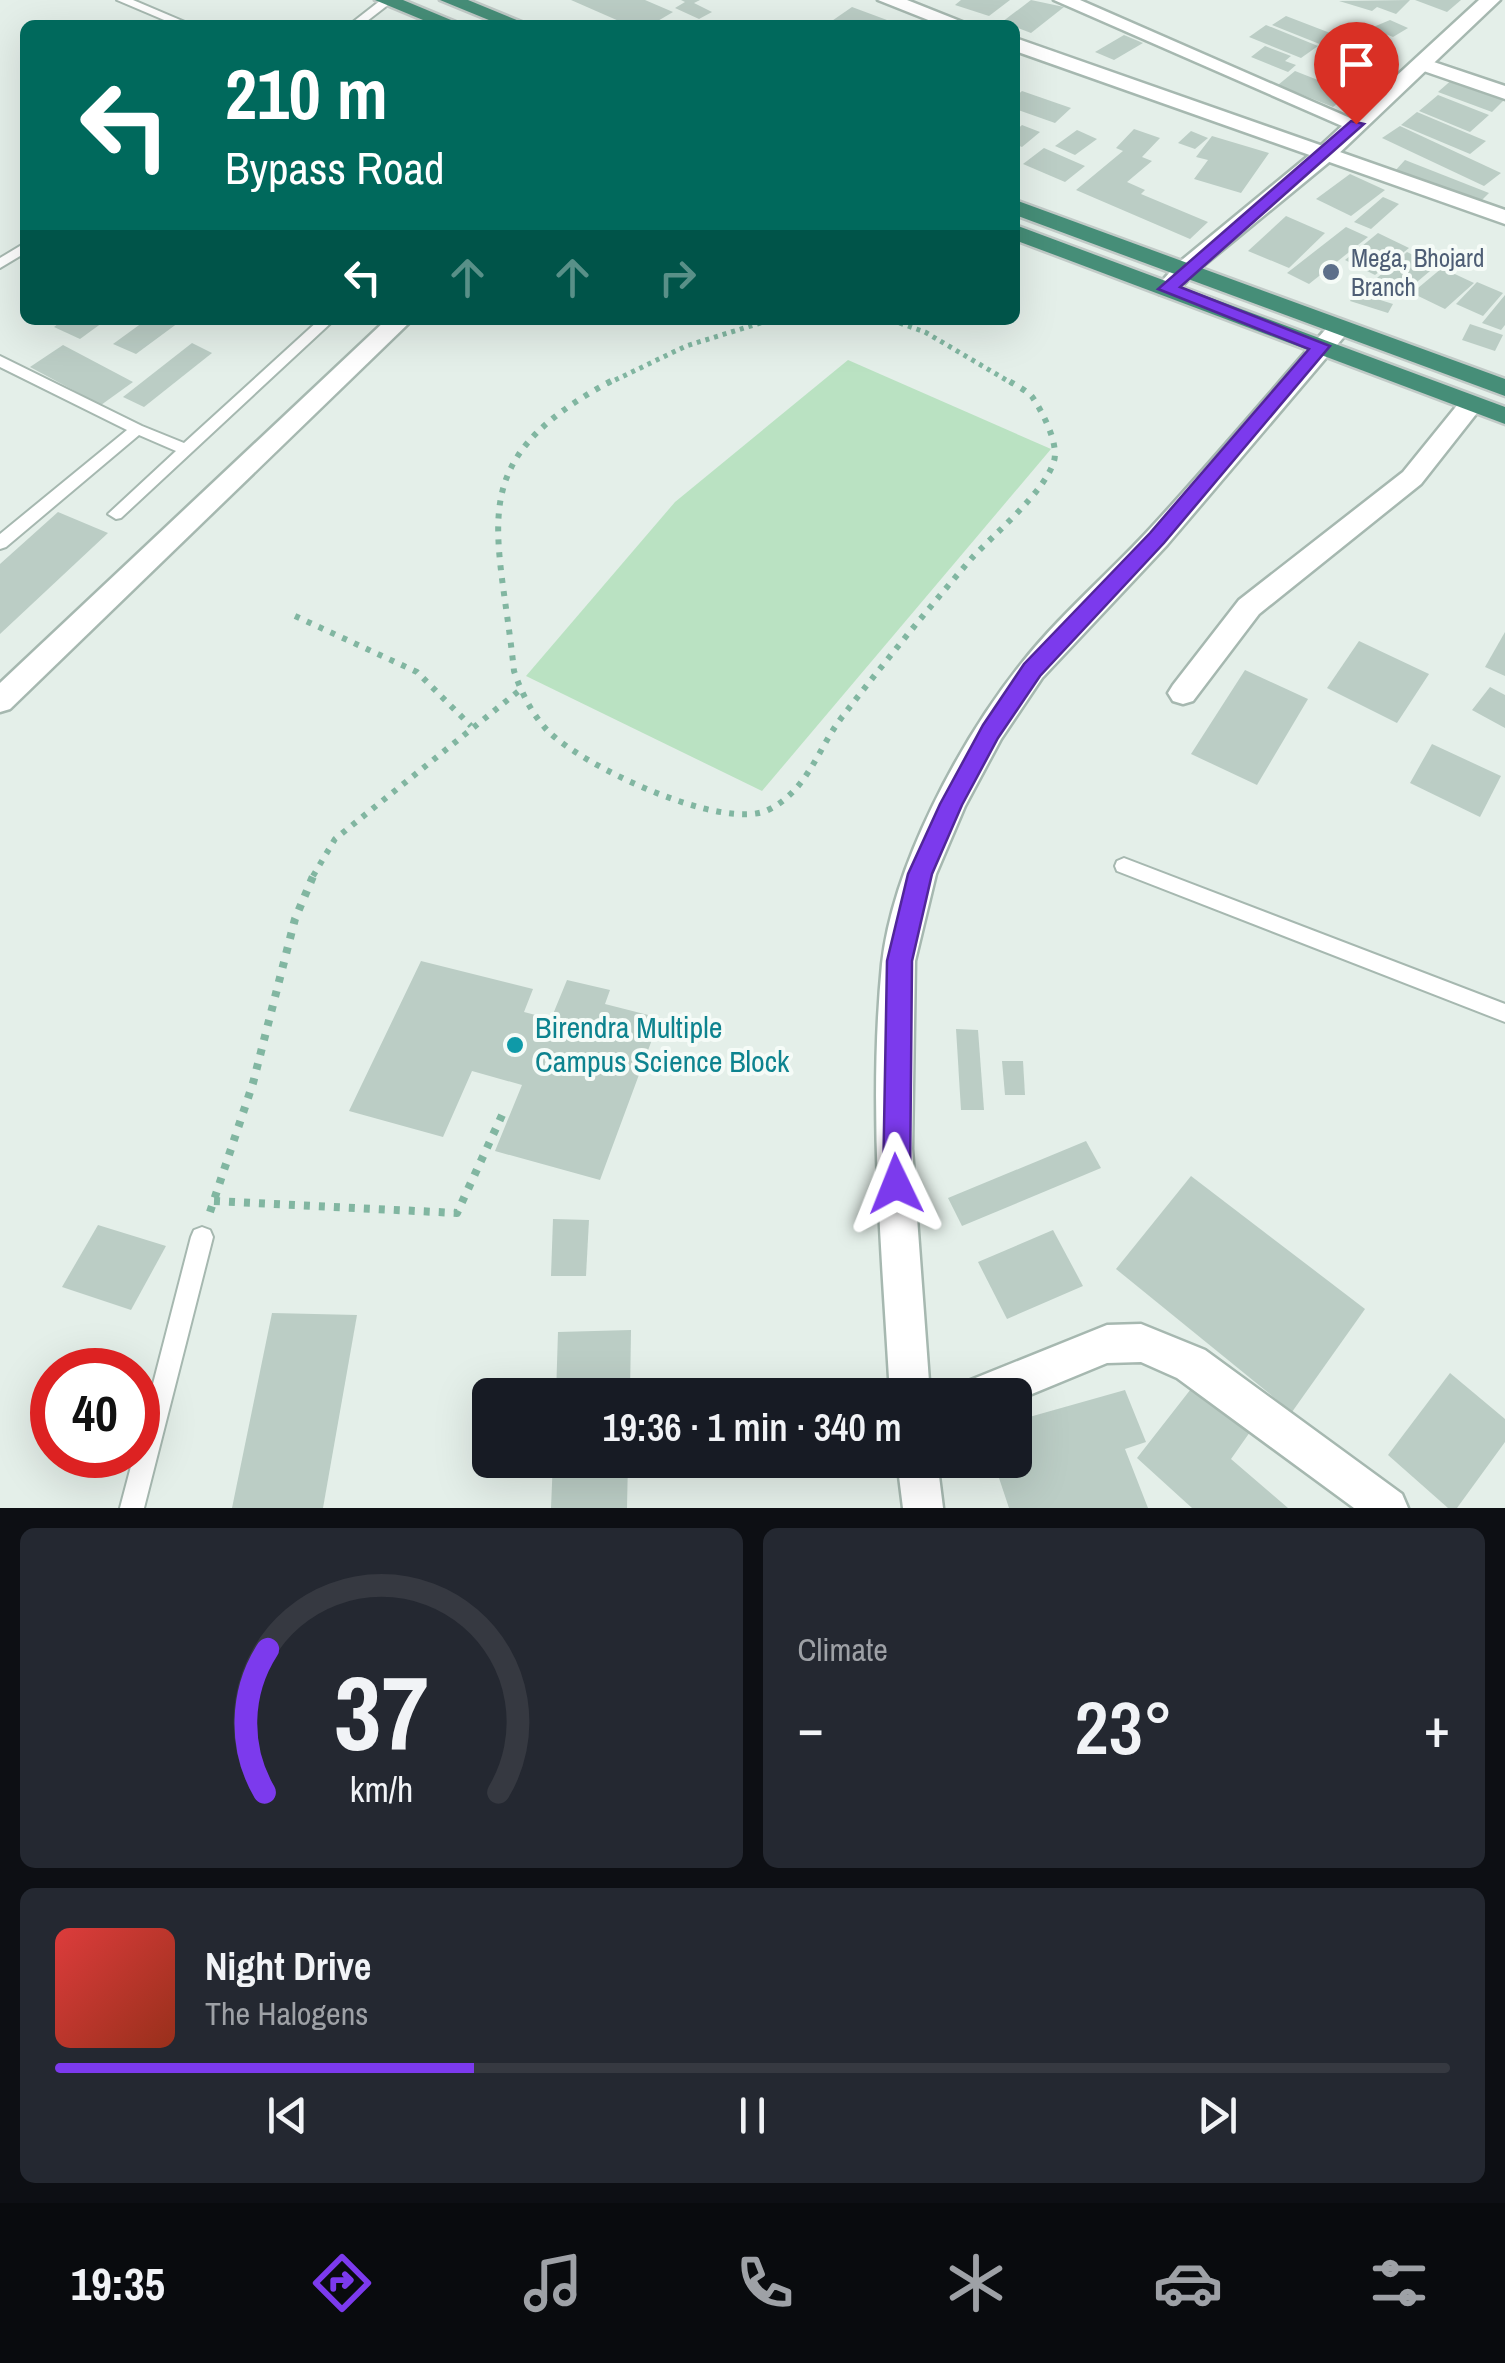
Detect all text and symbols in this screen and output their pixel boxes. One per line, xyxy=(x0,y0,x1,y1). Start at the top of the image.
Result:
pin xyxy=(1314,22,1399,125)
icon: arrive xyxy=(1329,37,1384,92)
text: 210 m xyxy=(225,47,388,141)
icon: left xyxy=(60,60,190,190)
text: Bypass Road xyxy=(225,137,444,198)
place label: Mega, Bhojard Branch xyxy=(1351,241,1484,304)
icon: left xyxy=(335,250,390,305)
icon: ahead xyxy=(440,250,495,305)
icon: ahead xyxy=(545,250,600,305)
icon: right xyxy=(650,250,705,305)
marker: Mega, Bhojard Branch xyxy=(1320,261,1342,283)
place label: Birendra Multiple Campus Science Block xyxy=(535,1007,790,1081)
marker: Birendra Multiple Campus Science Block xyxy=(504,1034,526,1056)
position arrow xyxy=(844,1132,948,1236)
speed limit sign: 40 xyxy=(30,1348,160,1478)
text: 19:36 · 1 min · 340 m xyxy=(602,1402,902,1453)
text: Climate xyxy=(798,1628,888,1671)
text: 37 xyxy=(334,1642,429,1782)
text: 23° xyxy=(1075,1676,1173,1777)
text: − xyxy=(798,1690,824,1764)
text: + xyxy=(1424,1690,1450,1764)
text: km/h xyxy=(349,1765,413,1813)
text: Night Drive xyxy=(205,1941,371,1992)
text: The Halogens xyxy=(205,1992,368,2035)
icon: previous xyxy=(260,2088,315,2143)
icon: pause xyxy=(725,2088,780,2143)
icon: next xyxy=(1190,2088,1245,2143)
icon: directions xyxy=(307,2248,377,2318)
icon: music xyxy=(518,2248,588,2318)
icon: phone xyxy=(730,2248,800,2318)
icon: climate xyxy=(941,2248,1011,2318)
icon: car xyxy=(1153,2248,1223,2318)
icon: filters xyxy=(1364,2248,1434,2318)
text: 19:35 xyxy=(71,2253,165,2314)

